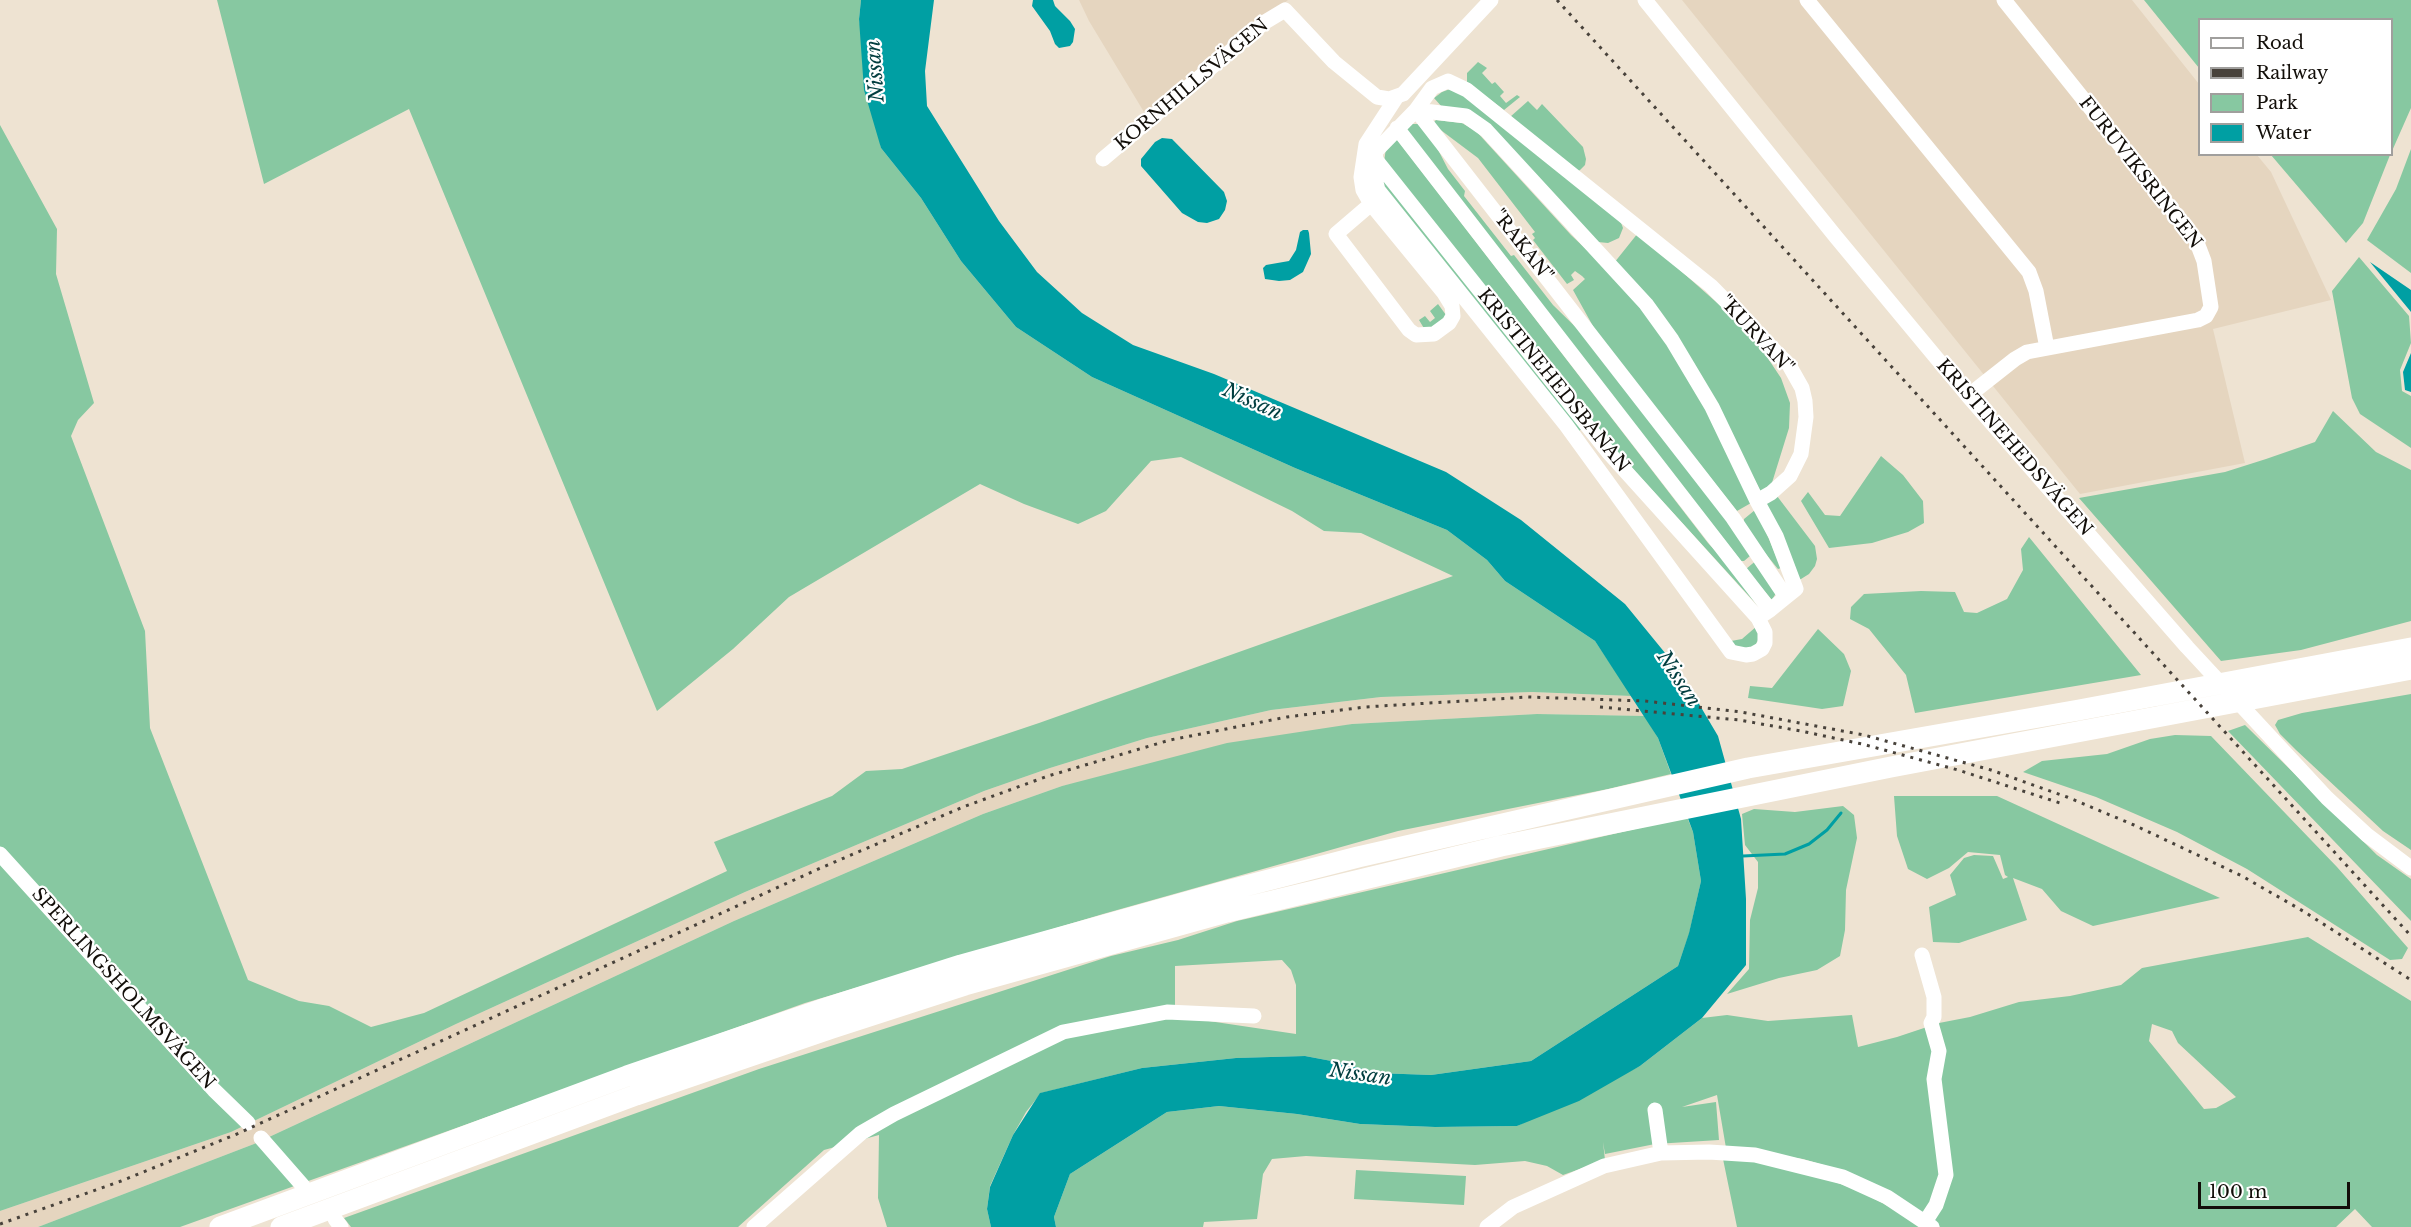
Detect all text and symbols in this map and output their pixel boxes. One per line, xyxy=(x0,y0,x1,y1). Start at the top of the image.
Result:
street label: KORNHILLSVÄGEN xyxy=(1111,15,1273,155)
legend xyxy=(2198,18,2393,156)
text: Road xyxy=(2256,32,2304,54)
water label: Nissan xyxy=(862,39,890,103)
text: Railway xyxy=(2256,62,2328,84)
text: Park xyxy=(2256,92,2298,114)
street label: FURUVIKSRINGEN xyxy=(2074,93,2206,253)
text: Water xyxy=(2256,122,2311,144)
street label: "RAKAN" xyxy=(1487,206,1557,286)
street label: KRISTINEHEDSBANAN xyxy=(1472,285,1634,477)
street label: "KURVAN" xyxy=(1714,291,1798,379)
street label: KRISTINEHEDSVÄGEN xyxy=(1931,355,2097,541)
water label: Nissan xyxy=(1219,378,1285,426)
water label: Nissan xyxy=(1651,646,1705,712)
street label: SPERLINGSHOLMSVÄGEN xyxy=(27,884,219,1094)
water label: Nissan xyxy=(1327,1059,1393,1091)
scale bar xyxy=(2201,1170,2352,1208)
text: 100 m xyxy=(2209,1181,2267,1203)

